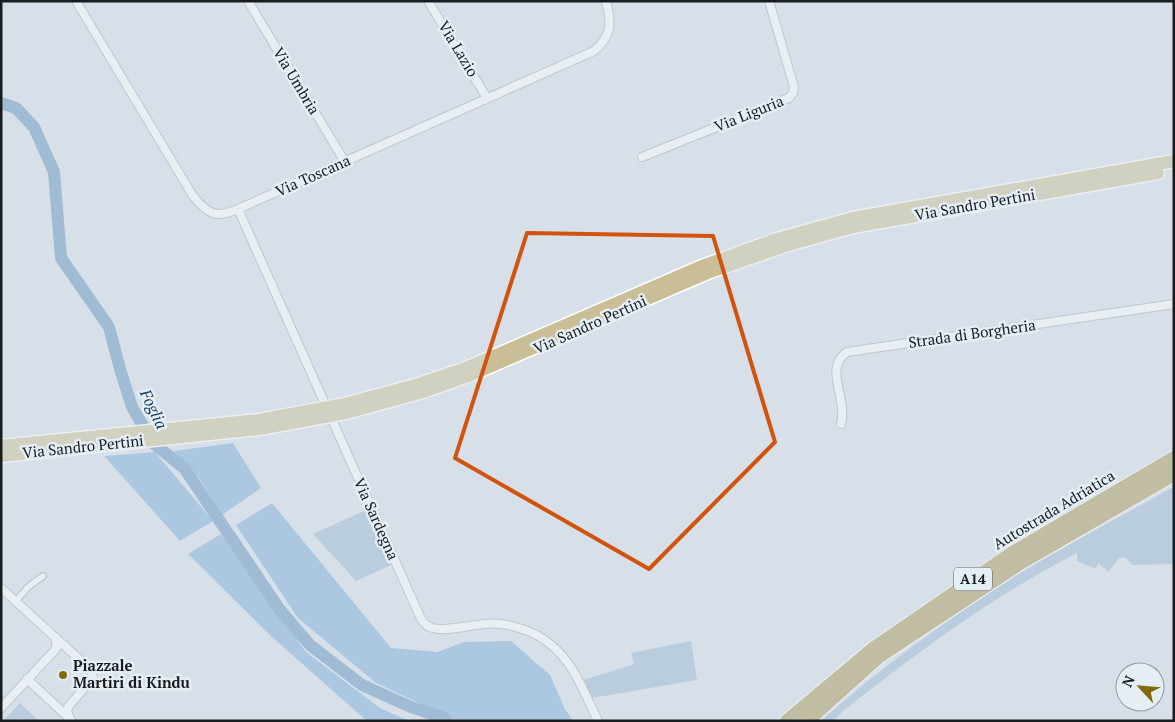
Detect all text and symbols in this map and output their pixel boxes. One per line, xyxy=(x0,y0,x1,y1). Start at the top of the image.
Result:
street label: Via Lazio xyxy=(434,17,483,80)
street label: Via Umbria xyxy=(269,43,325,118)
street label: Via Liguria xyxy=(711,90,787,136)
street label: Via Toscana xyxy=(272,149,354,201)
street label: Via Sandro Pertini xyxy=(913,184,1037,224)
street label: Via Sandro Pertini xyxy=(530,290,649,358)
street label: Strada di Borgheria xyxy=(907,314,1037,352)
water label: Foglia xyxy=(134,384,173,433)
street label: Via Sandro Pertini xyxy=(21,430,145,462)
street label: Autostrada Adriatica xyxy=(989,465,1118,553)
street label: Via Sardegna xyxy=(350,475,404,563)
road number: A14 xyxy=(954,568,992,590)
place label: Piazzale Martiri di Kindu xyxy=(73,655,191,692)
north arrow xyxy=(1115,662,1165,712)
marker: Piazzale Martiri di Kindu xyxy=(57,669,69,681)
text: N xyxy=(1117,672,1139,690)

